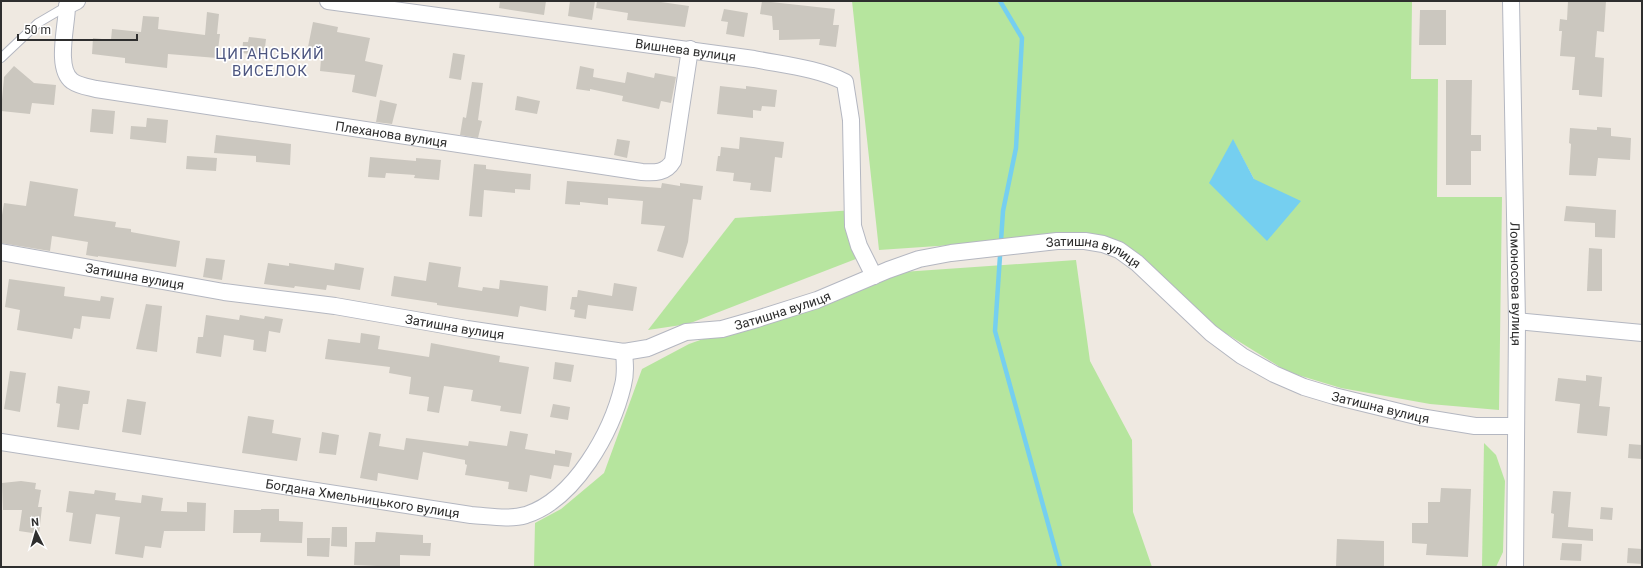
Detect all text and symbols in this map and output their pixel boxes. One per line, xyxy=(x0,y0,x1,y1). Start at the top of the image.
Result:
scale bar xyxy=(18,16,137,42)
text: 50 m xyxy=(24,23,51,37)
street label: Вишнева вулиця xyxy=(634,35,737,64)
district label: ЦИГАНСЬКИЙ ВИСЕЛОК xyxy=(215,45,325,80)
street label: Плеханова вулиця xyxy=(334,118,448,150)
street label: Ломоносова вулиця xyxy=(1508,222,1525,346)
street label: Затишна вулиця xyxy=(1045,233,1144,271)
street label: Затишна вулиця xyxy=(84,260,185,292)
street label: Затишна вулиця xyxy=(733,288,833,333)
street label: Затишна вулиця xyxy=(404,311,505,342)
street label: Затишна вулиця xyxy=(1330,388,1431,426)
street label: Богдана Хмельницького вулиця xyxy=(265,476,461,521)
north arrow xyxy=(16,512,56,552)
text: N xyxy=(31,516,40,529)

